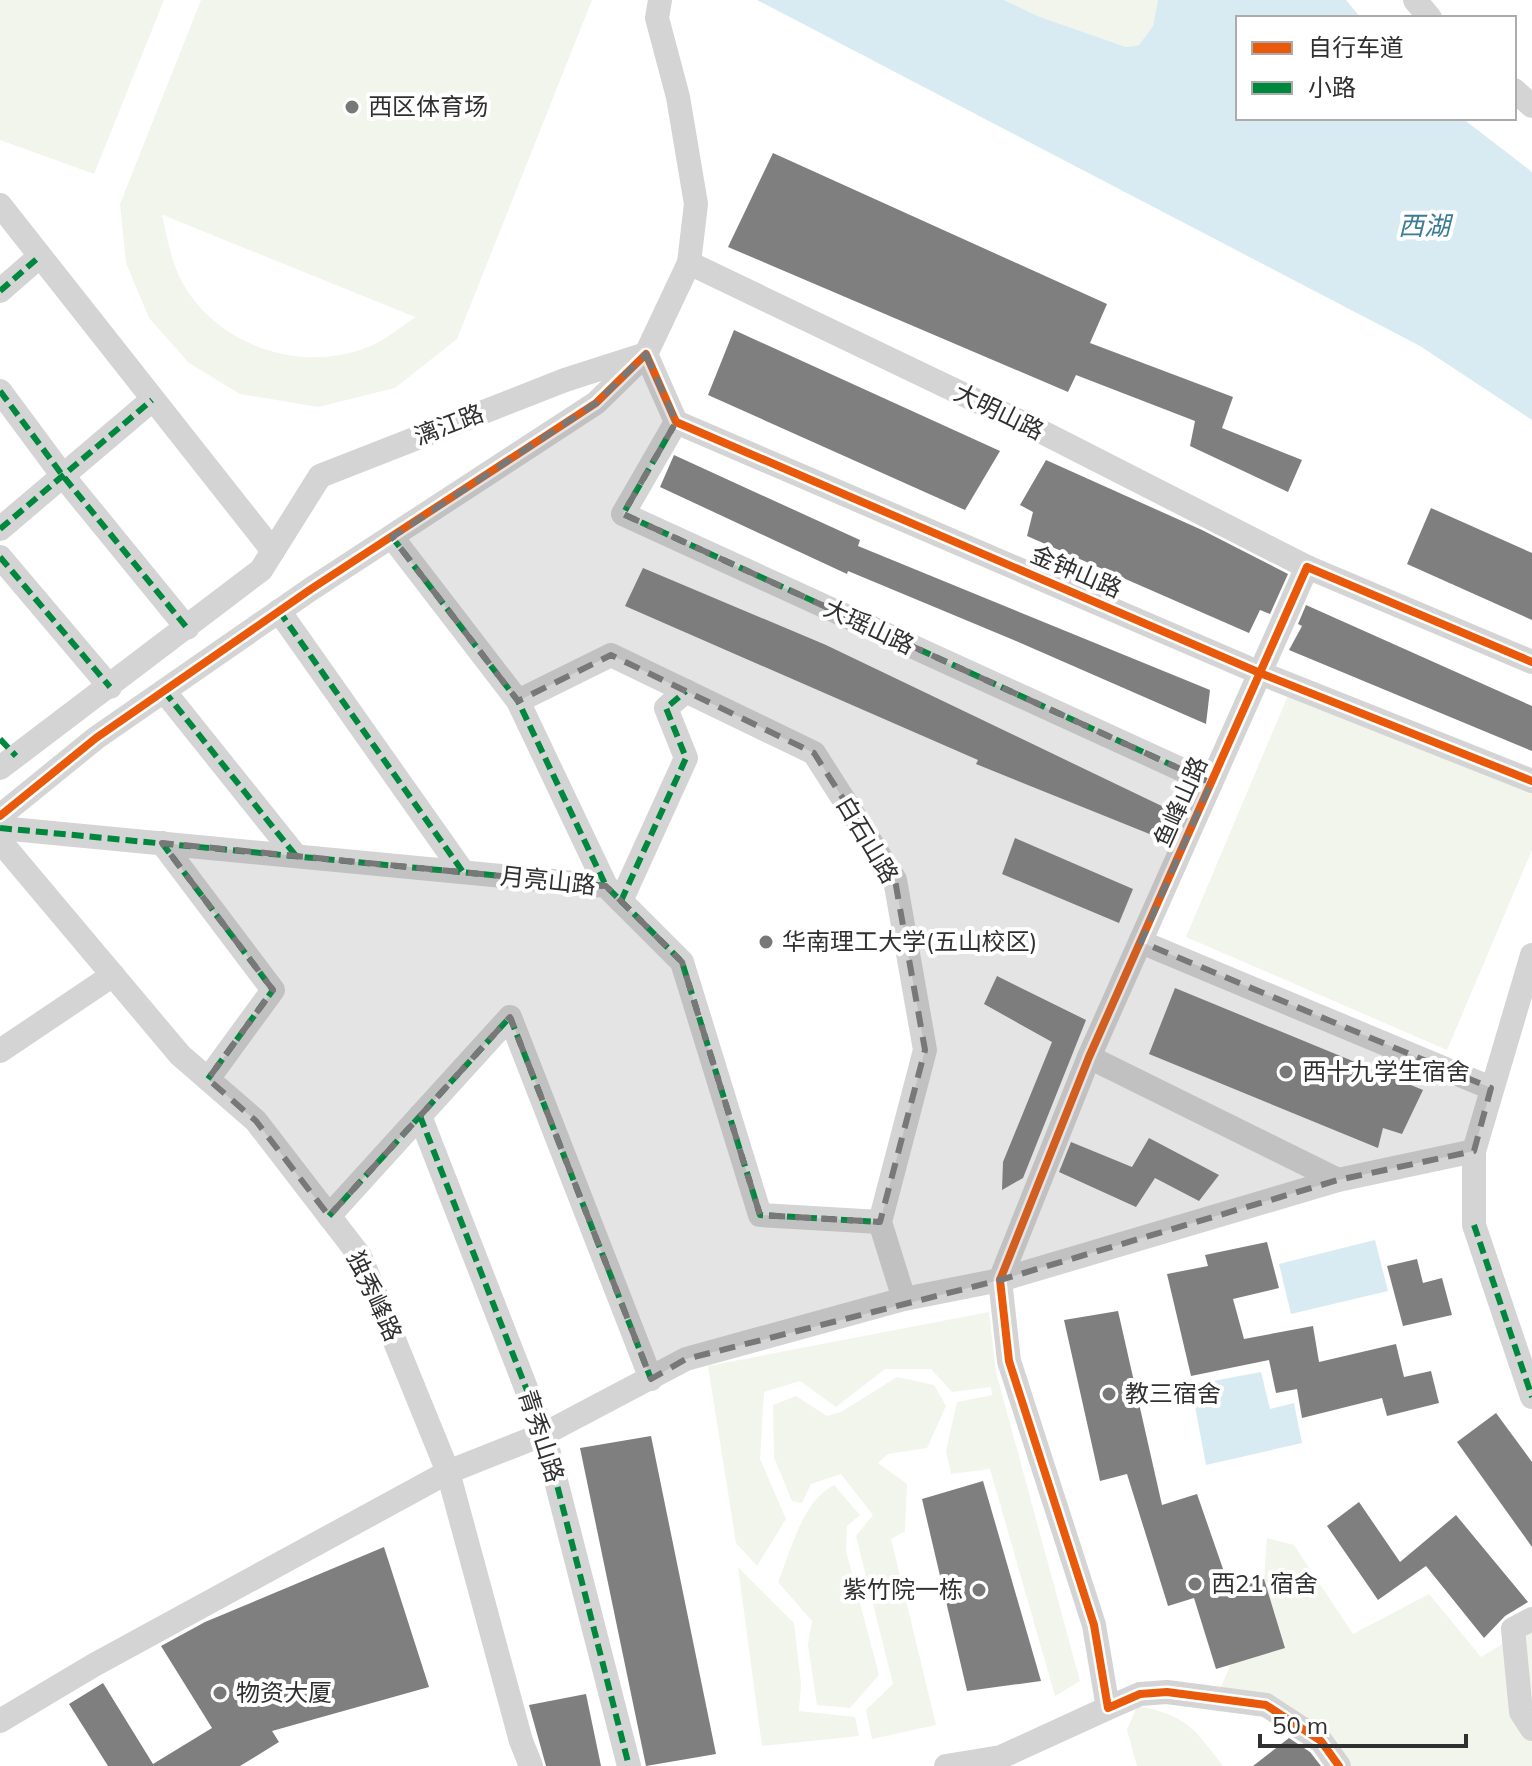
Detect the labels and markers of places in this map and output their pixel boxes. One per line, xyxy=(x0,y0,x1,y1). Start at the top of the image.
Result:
place label: 西区体育场 xyxy=(368,91,488,121)
marker: 西区体育场 xyxy=(343,98,361,116)
place label: 华南理工大学(五山校区) xyxy=(782,926,1037,956)
marker: 华南理工大学(五山校区) xyxy=(757,933,775,951)
place label: 西十九学生宿舍 xyxy=(1302,1056,1470,1086)
marker: 西十九学生宿舍 xyxy=(1277,1063,1295,1081)
place label: 教三宿舍 xyxy=(1125,1378,1221,1408)
marker: 教三宿舍 xyxy=(1100,1385,1118,1403)
place label: 西21 宿舍 xyxy=(1211,1568,1318,1598)
place label: 紫竹院一栋 xyxy=(843,1574,963,1604)
marker: 西21 宿舍 xyxy=(1186,1575,1204,1593)
marker: 紫竹院一栋 xyxy=(970,1581,988,1599)
place label: 物资大厦 xyxy=(236,1677,332,1707)
marker: 物资大厦 xyxy=(211,1684,229,1702)

